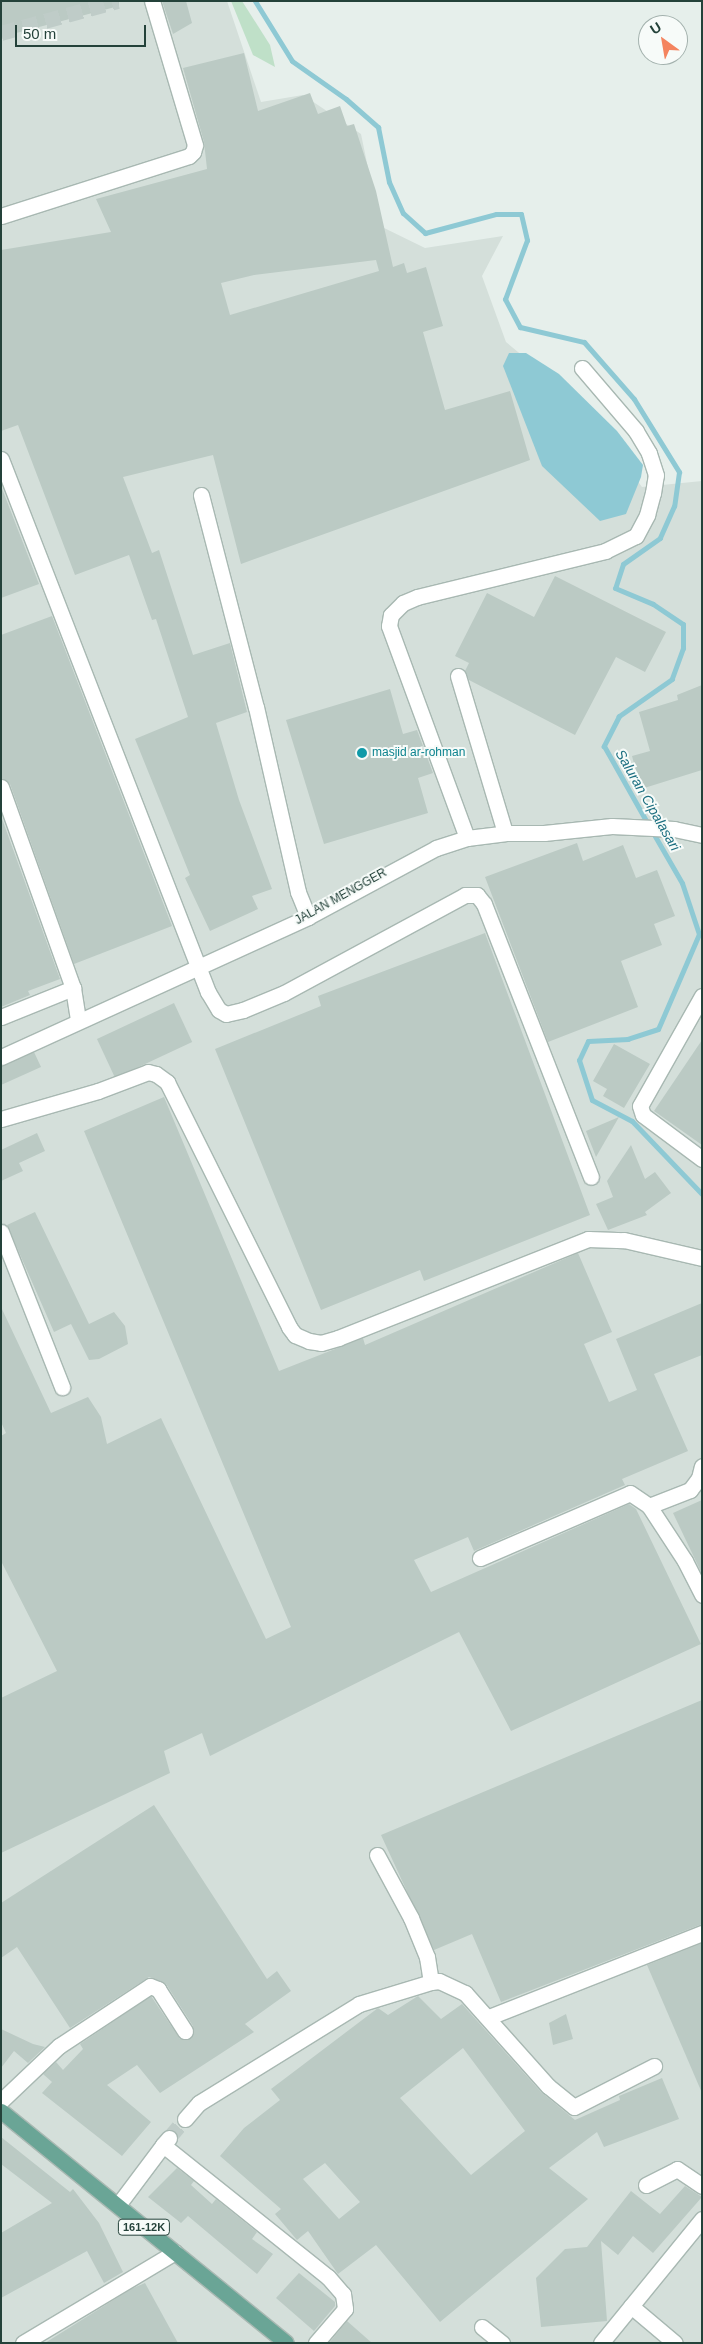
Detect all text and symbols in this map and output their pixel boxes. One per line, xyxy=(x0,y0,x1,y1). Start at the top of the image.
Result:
scale bar xyxy=(18,15,149,47)
north arrow xyxy=(638,15,688,65)
text: U xyxy=(647,19,664,38)
text: 50 m xyxy=(23,25,56,42)
place label: masjid ar-rohman xyxy=(372,746,465,760)
water label: Saluran Cipalasari xyxy=(612,746,684,854)
marker: masjid ar-rohman xyxy=(356,747,368,759)
street label: JALAN MENGGER xyxy=(293,866,389,928)
road number: 161-12K xyxy=(118,2218,170,2236)

